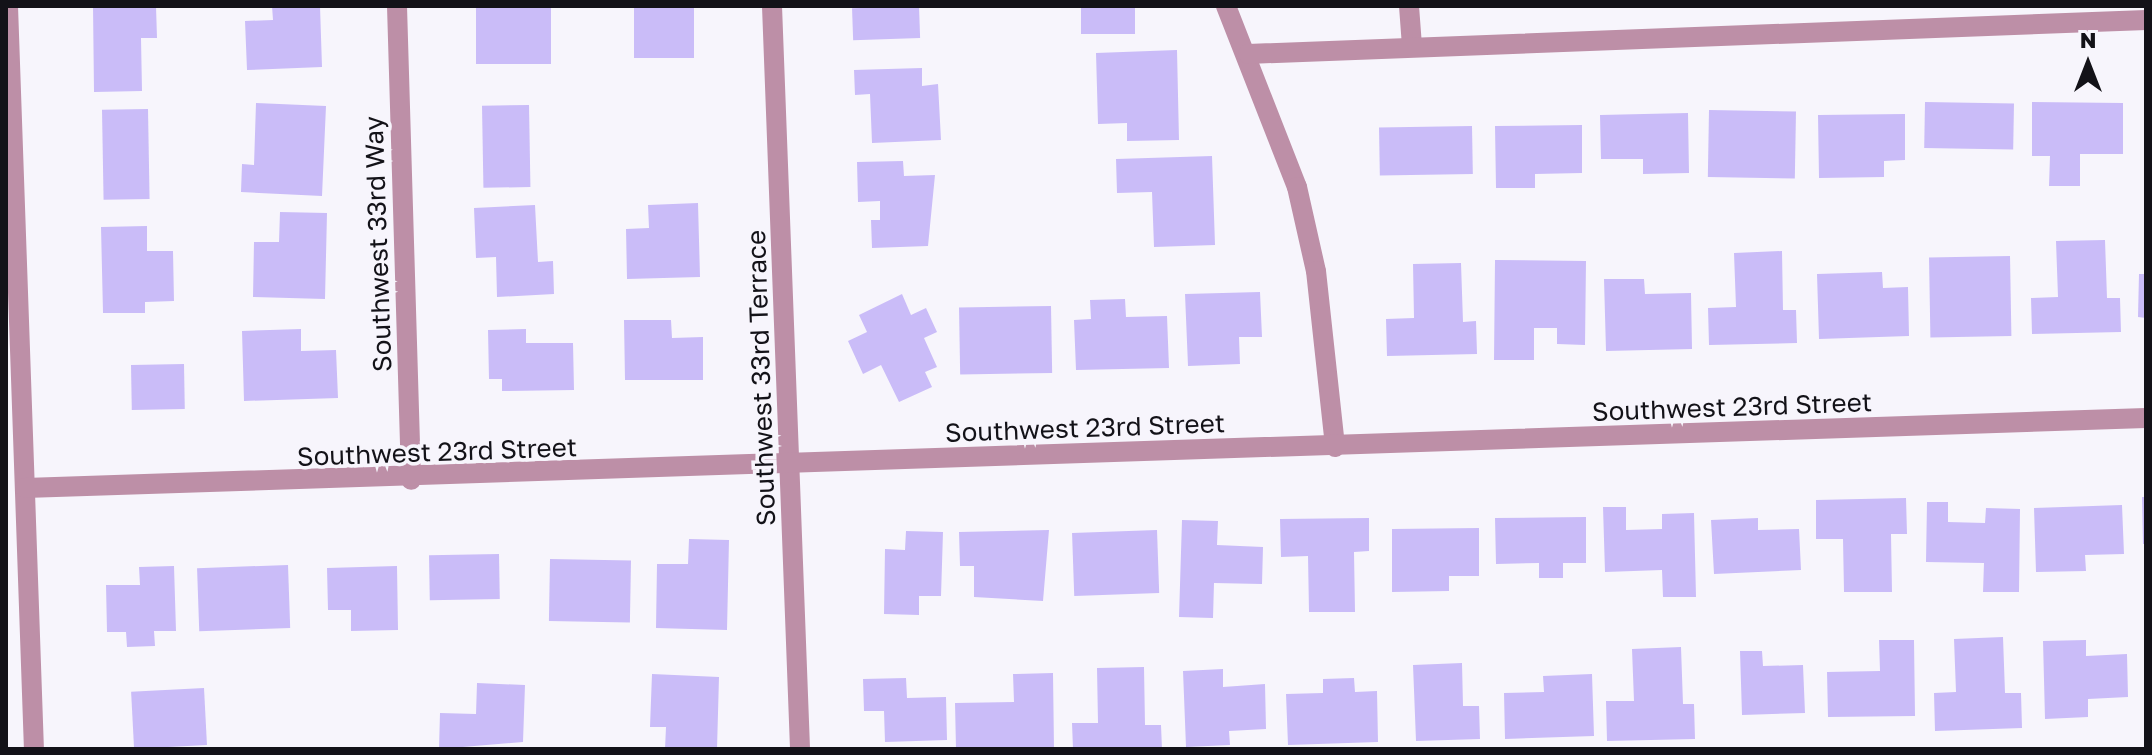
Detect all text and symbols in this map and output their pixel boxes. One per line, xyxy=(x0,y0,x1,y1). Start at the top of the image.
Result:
north arrow xyxy=(2048,24,2128,104)
text: N xyxy=(2080,26,2096,53)
street label: Southwest 33rd Way xyxy=(358,115,398,373)
street label: Southwest 33rd Terrace xyxy=(740,229,782,527)
street label: Southwest 23rd Street xyxy=(1591,387,1873,427)
street label: Southwest 23rd Street xyxy=(944,408,1226,448)
street label: Southwest 23rd Street xyxy=(296,432,578,472)

